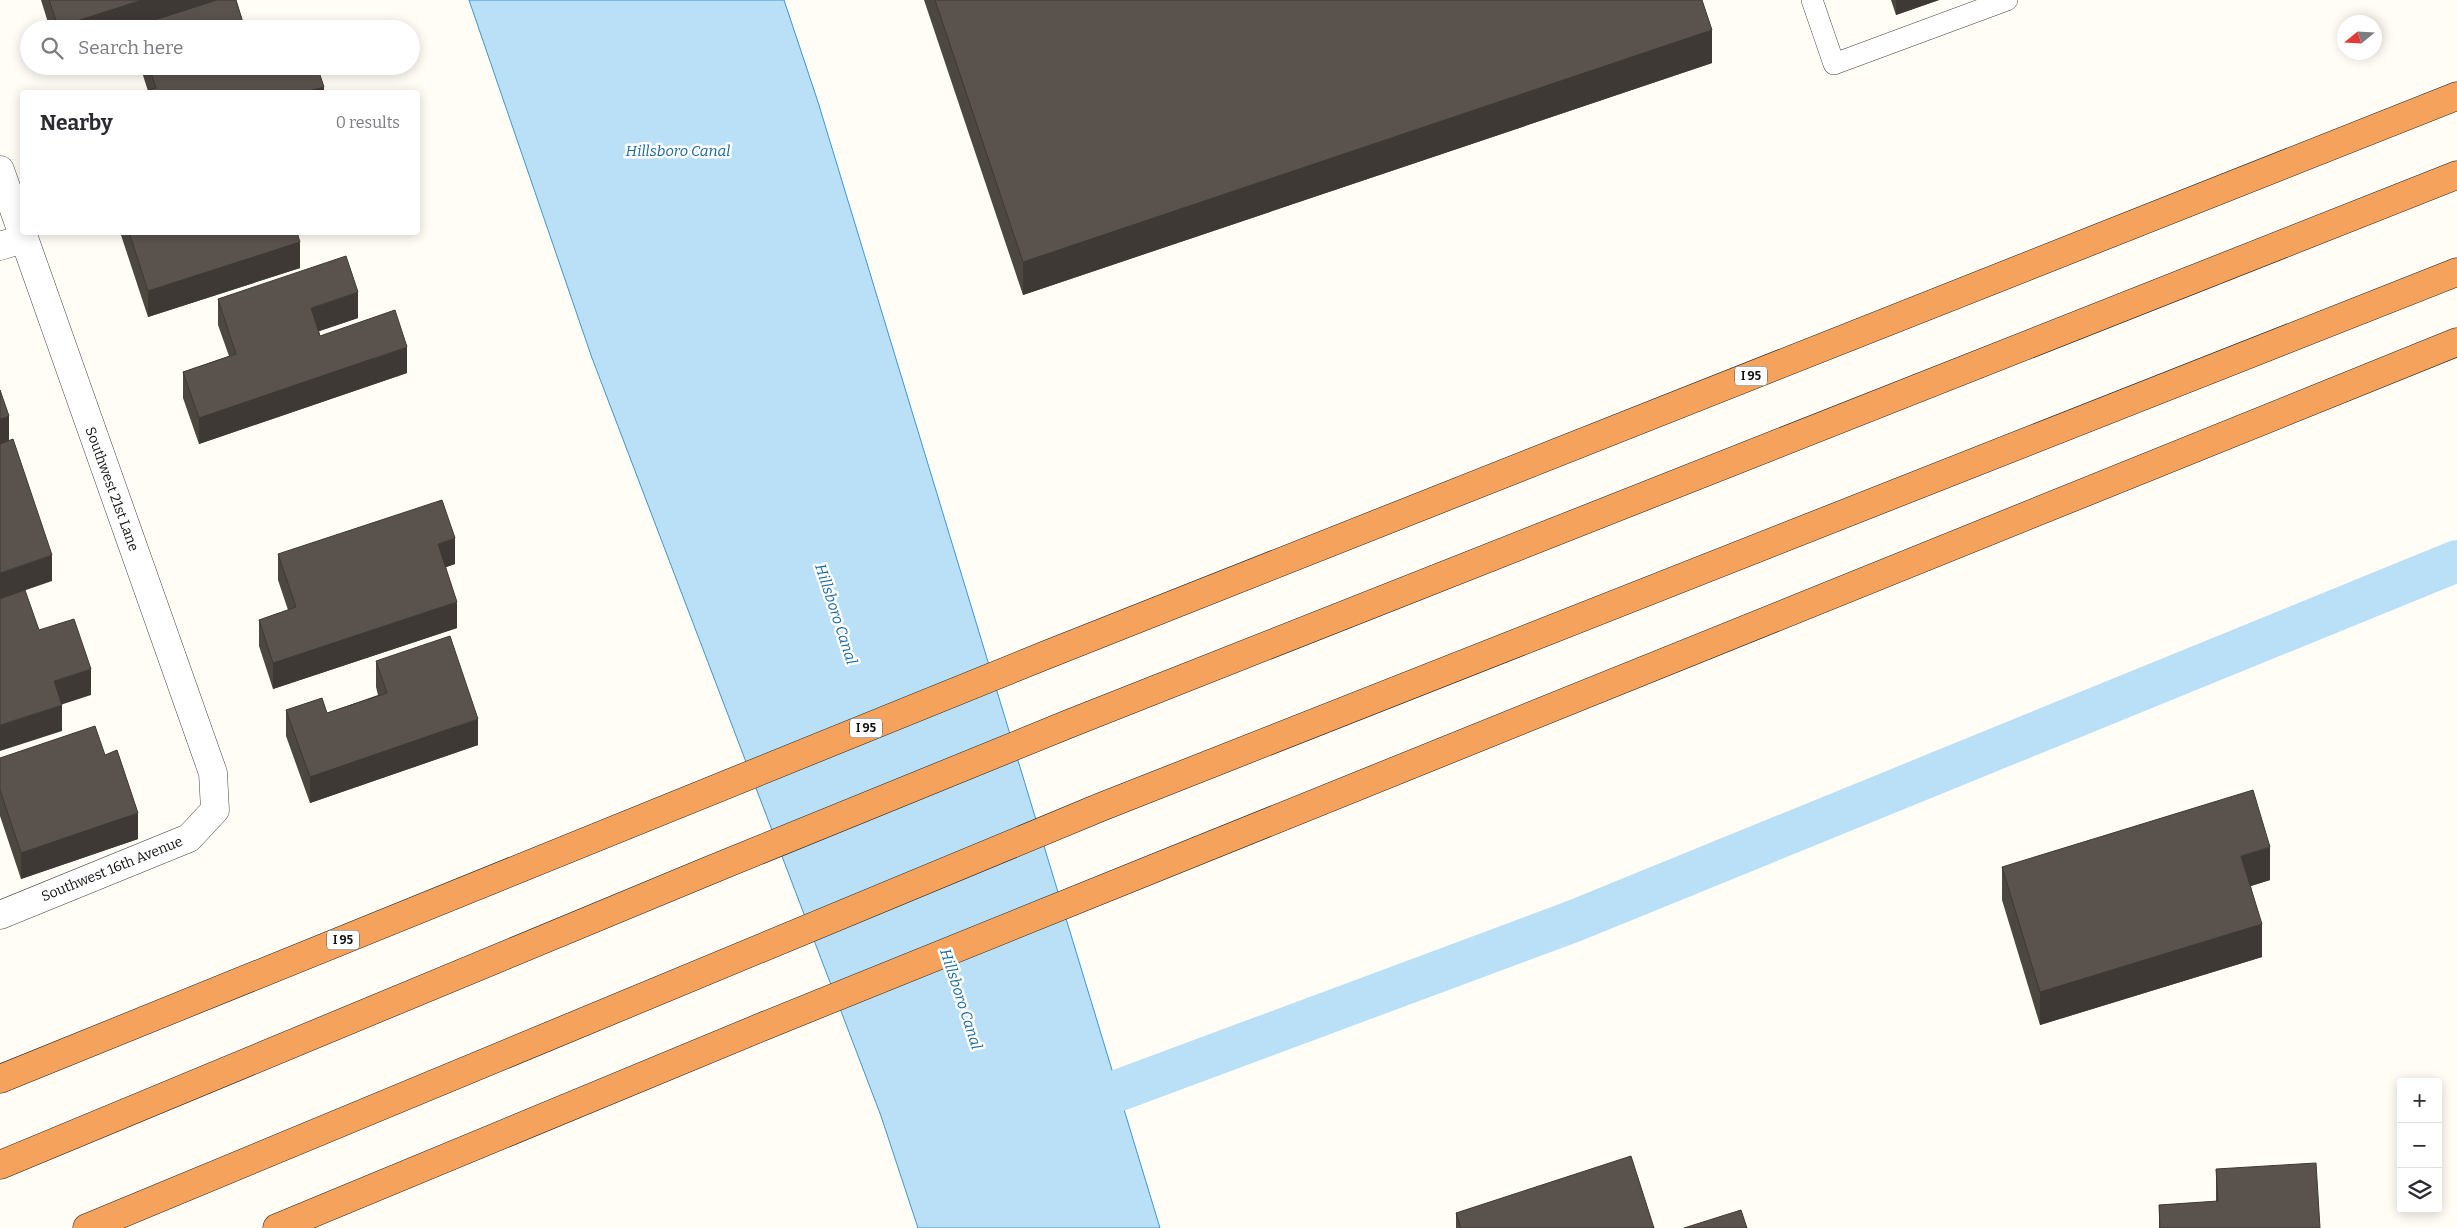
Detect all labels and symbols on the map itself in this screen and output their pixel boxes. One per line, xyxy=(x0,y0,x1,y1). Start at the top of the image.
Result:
north arrow xyxy=(2337,15,2382,60)
water label: Hillsboro Canal xyxy=(626,142,730,160)
road number: I 95 xyxy=(1735,366,1767,386)
street label: Southwest 21st Lane xyxy=(82,425,142,553)
water label: Hillsboro Canal xyxy=(811,561,861,667)
road number: I 95 xyxy=(850,718,882,738)
street label: Southwest 16th Avenue xyxy=(39,833,185,905)
road number: I 95 xyxy=(327,930,359,950)
water label: Hillsboro Canal xyxy=(936,946,986,1052)

